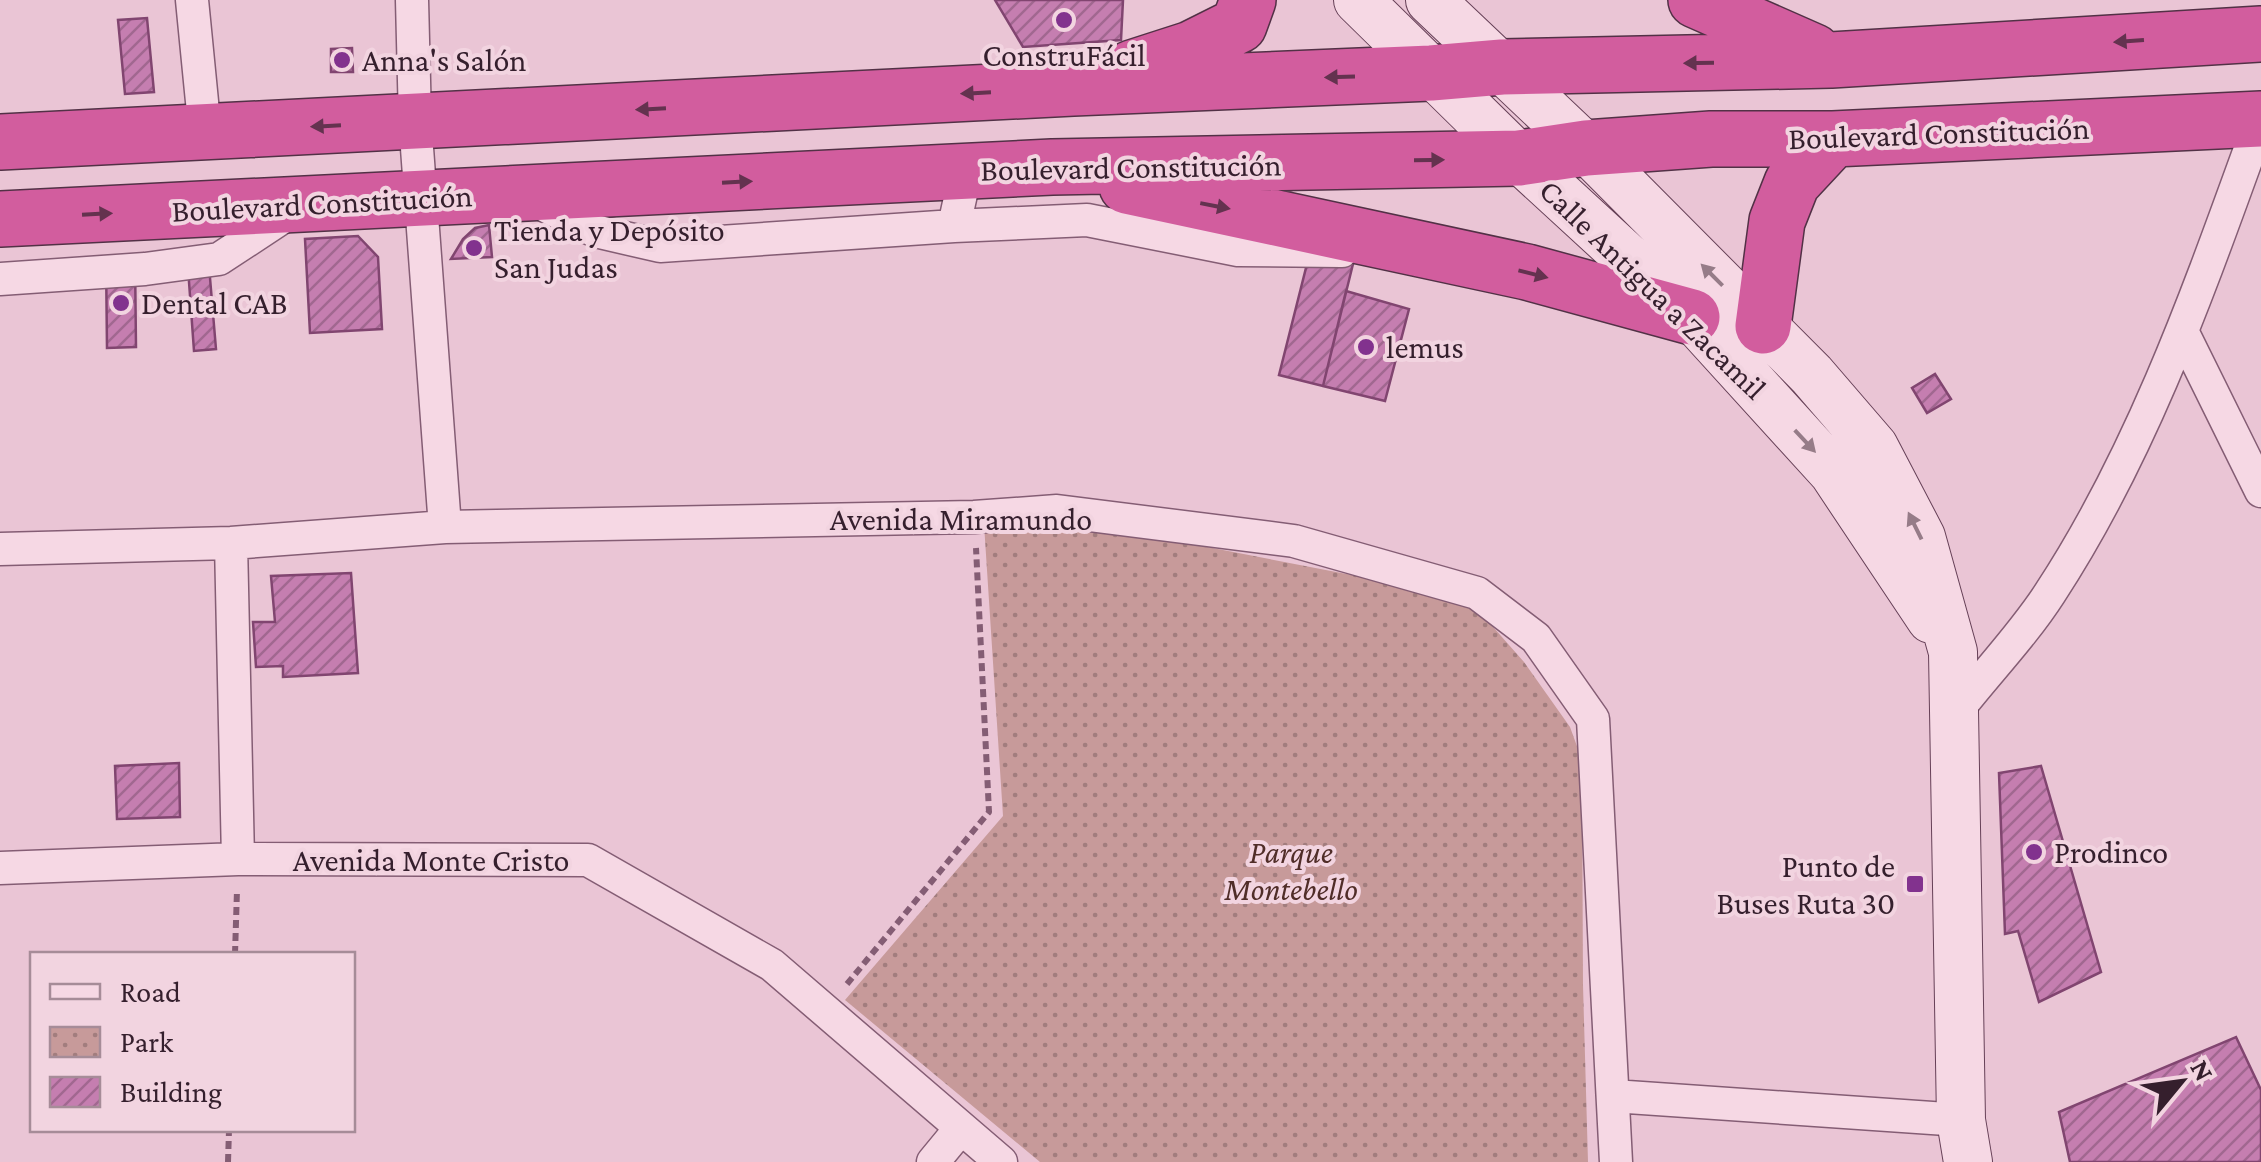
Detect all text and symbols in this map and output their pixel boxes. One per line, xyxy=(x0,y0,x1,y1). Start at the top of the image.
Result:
marker: ConstruFácil xyxy=(1053,9,1075,31)
one-way arrow xyxy=(2112,33,2144,49)
place label: ConstruFácil xyxy=(982,37,1146,73)
place label: Anna's Salón xyxy=(362,42,527,78)
marker: Anna's Salón xyxy=(331,49,353,71)
one-way arrow xyxy=(1683,55,1715,71)
one-way arrow xyxy=(1323,69,1355,85)
one-way arrow xyxy=(959,85,991,101)
one-way arrow xyxy=(634,101,666,117)
street label: Boulevard Constitución xyxy=(1788,110,2090,156)
one-way arrow xyxy=(310,118,342,134)
street label: Boulevard Constitución xyxy=(980,146,1282,188)
one-way arrow xyxy=(1414,152,1446,168)
street label: Calle Antigua a Zacamil xyxy=(1532,172,1774,406)
one-way arrow xyxy=(721,174,753,190)
street label: Boulevard Constitución xyxy=(171,177,473,229)
one-way arrow xyxy=(1200,199,1231,214)
one-way arrow xyxy=(82,206,114,222)
place label: Tienda y Depósito San Judas xyxy=(494,212,725,285)
marker: Tienda y Depósito San Judas xyxy=(463,237,485,259)
one-way arrow xyxy=(1701,264,1725,287)
one-way arrow xyxy=(1517,266,1548,282)
place label: Dental CAB xyxy=(141,285,287,321)
marker: Dental CAB xyxy=(110,292,132,314)
place label: lemus xyxy=(1386,329,1464,365)
marker: lemus xyxy=(1355,336,1377,358)
one-way arrow xyxy=(1793,429,1816,453)
street label: Avenida Miramundo xyxy=(830,501,1092,537)
one-way arrow xyxy=(1907,511,1924,540)
park label: Parque Montebello xyxy=(1223,834,1358,907)
place label: Prodinco xyxy=(2054,834,2168,870)
marker: Prodinco xyxy=(2023,841,2045,863)
street label: Avenida Monte Cristo xyxy=(293,842,569,878)
place label: Punto de Buses Ruta 30 xyxy=(1717,848,1895,921)
marker: Punto de Buses Ruta 30 xyxy=(1904,873,1926,895)
legend xyxy=(30,952,355,1132)
text: Road xyxy=(120,975,181,1008)
text: Park xyxy=(120,1025,174,1058)
north arrow xyxy=(2131,1032,2231,1132)
text: N xyxy=(2184,1054,2221,1086)
text: Building xyxy=(120,1075,222,1109)

